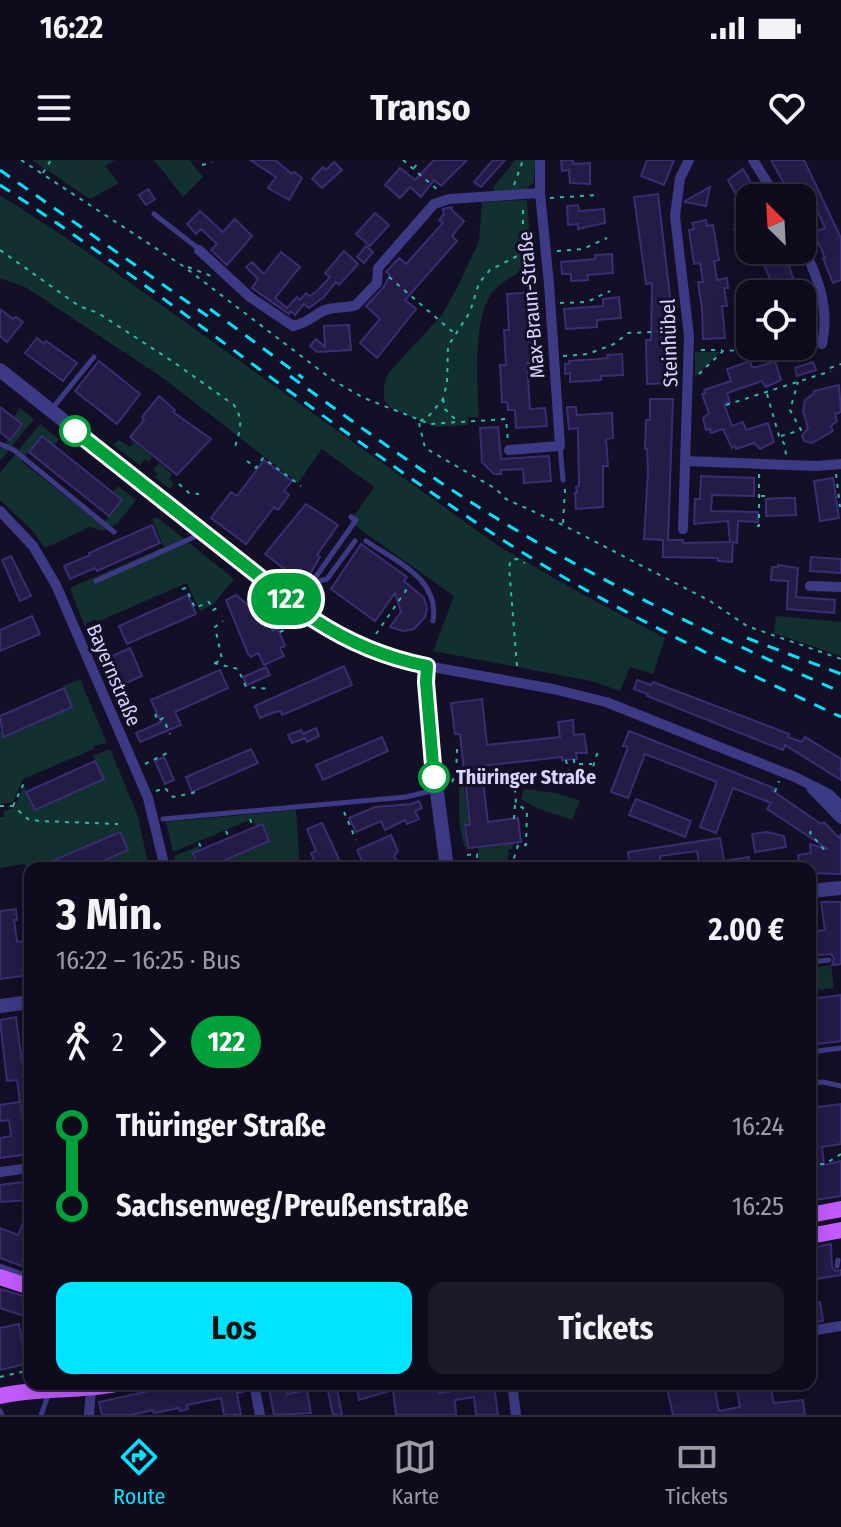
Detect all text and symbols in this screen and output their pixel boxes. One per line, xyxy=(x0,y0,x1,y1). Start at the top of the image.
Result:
text: 16:22 xyxy=(40,10,103,46)
icon: menu xyxy=(32,86,76,130)
text: Transo xyxy=(370,86,471,130)
icon: heart xyxy=(765,86,809,130)
north arrow xyxy=(736,184,816,264)
map controls xyxy=(736,184,816,360)
street label: Max-Braun-Straße xyxy=(513,231,549,379)
button: locate xyxy=(736,280,816,360)
street label: Steinhübel xyxy=(655,298,683,388)
unlabelled marker xyxy=(60,416,90,446)
line badge: 122 xyxy=(240,573,332,625)
text: 122 xyxy=(267,582,305,615)
street label: Bayernstraße xyxy=(82,620,146,730)
marker: Thüringer Straße xyxy=(419,762,449,792)
place label: Thüringer Straße xyxy=(456,765,596,789)
text: 3 Min. xyxy=(56,888,162,941)
text: 2.00 € xyxy=(709,912,784,948)
text: 16:22 – 16:25 · Bus xyxy=(56,945,241,976)
icon: walk xyxy=(56,1020,100,1064)
icon: forward xyxy=(135,1020,179,1064)
text: 122 xyxy=(207,1025,245,1058)
text: 2 xyxy=(112,1027,123,1058)
text: Thüringer Straße xyxy=(116,1108,326,1144)
text: 16:24 xyxy=(732,1111,784,1142)
text: Sachsenweg/Preußenstraße xyxy=(116,1188,469,1224)
text: 16:25 xyxy=(732,1191,784,1222)
button: Los xyxy=(56,1282,412,1374)
button: Tickets xyxy=(428,1282,784,1374)
tab: Route xyxy=(113,1435,166,1510)
tab: Karte xyxy=(392,1435,439,1510)
tab: Tickets xyxy=(665,1435,728,1510)

